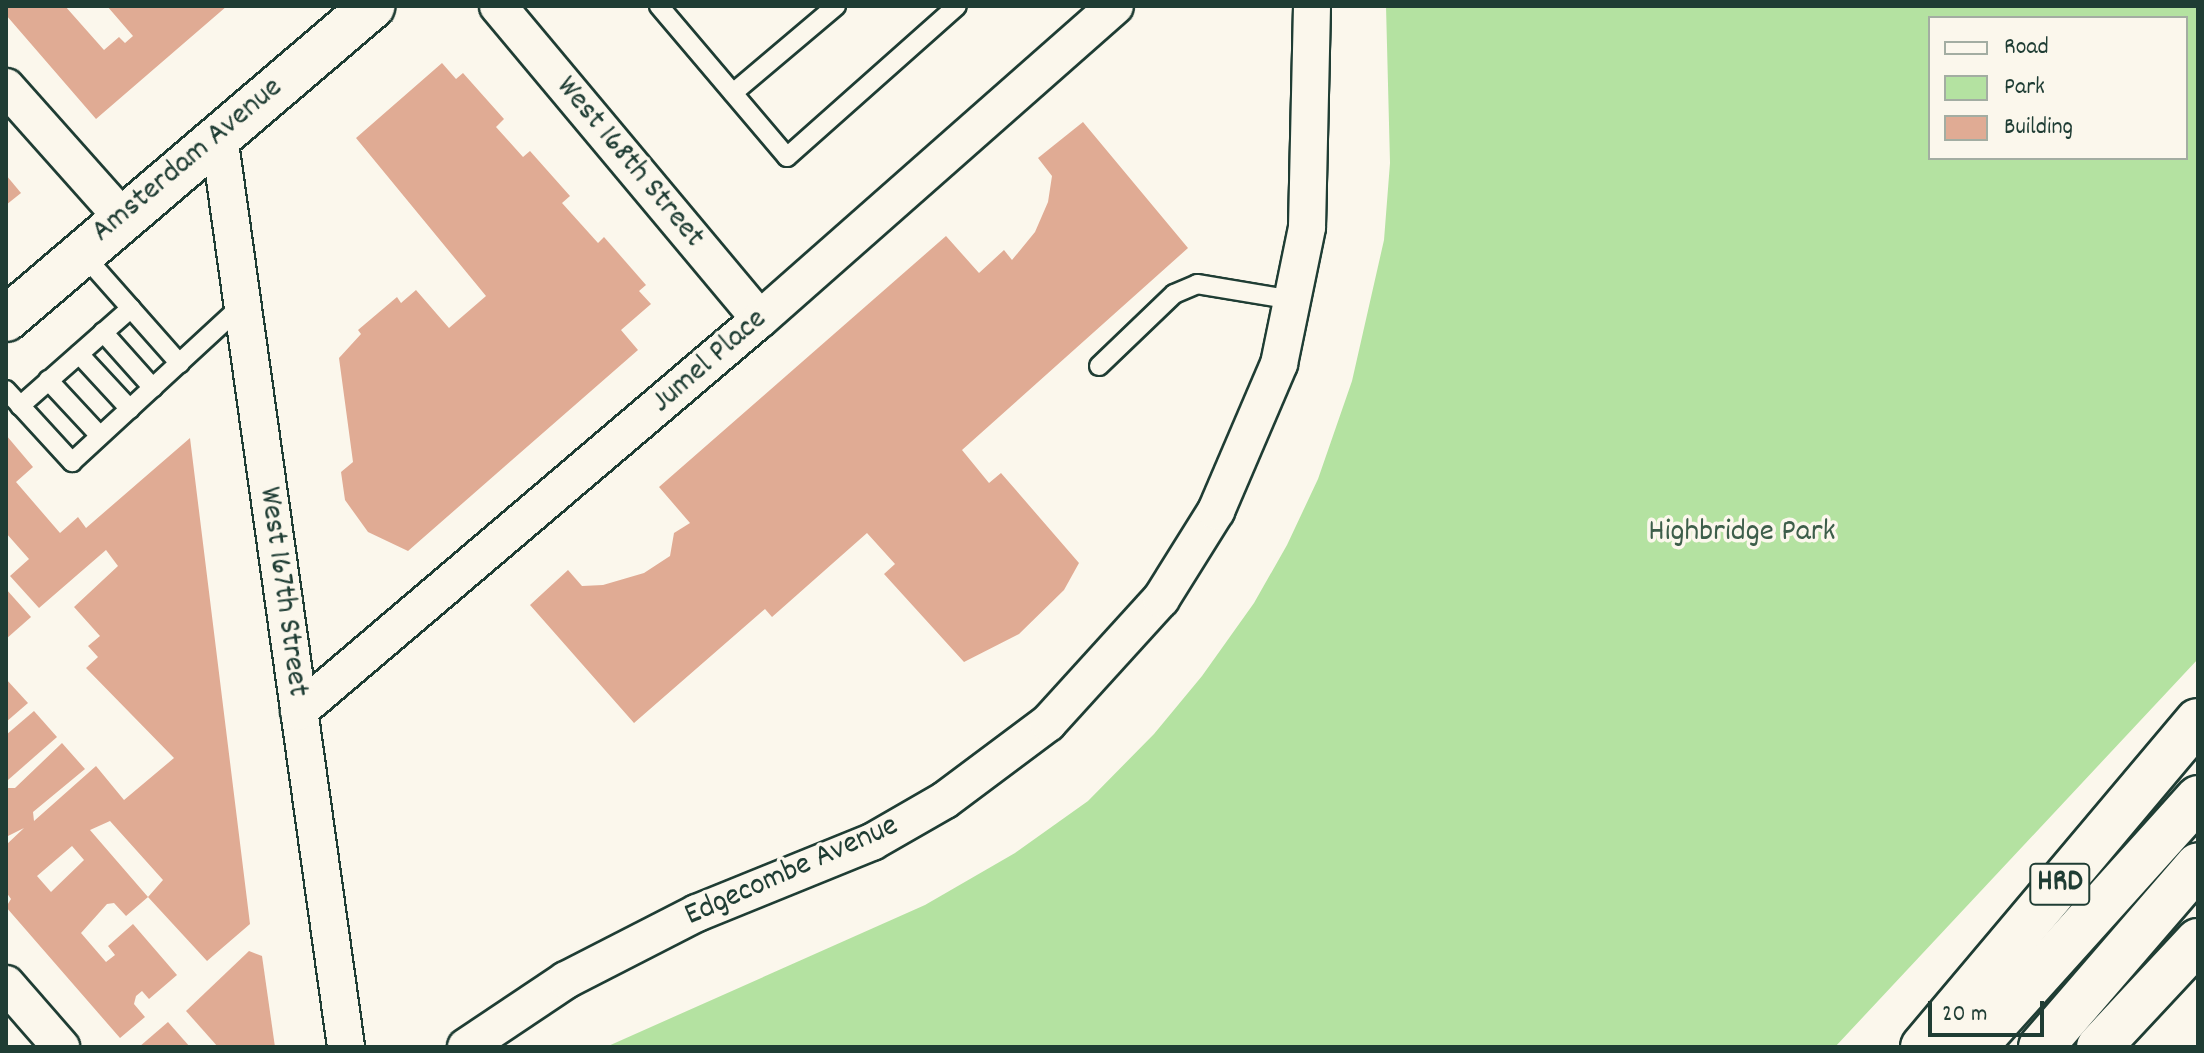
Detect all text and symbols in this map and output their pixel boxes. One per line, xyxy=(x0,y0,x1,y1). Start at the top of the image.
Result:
legend xyxy=(1928,16,2188,160)
text: Road xyxy=(2004,31,2049,65)
street label: West 168th Street xyxy=(546,69,712,257)
street label: Amsterdam Avenue xyxy=(85,70,291,252)
text: Park xyxy=(2004,71,2045,105)
text: Building xyxy=(2004,111,2073,145)
street label: Jumel Place xyxy=(644,301,776,423)
street label: West 167th Street xyxy=(248,485,316,699)
park label: Highbridge Park xyxy=(1648,514,1836,552)
street label: Edgecombe Avenue xyxy=(679,808,905,936)
road number: HRD xyxy=(2028,858,2092,910)
scale bar xyxy=(1932,985,2048,1035)
text: 20 m xyxy=(1942,998,1988,1032)

